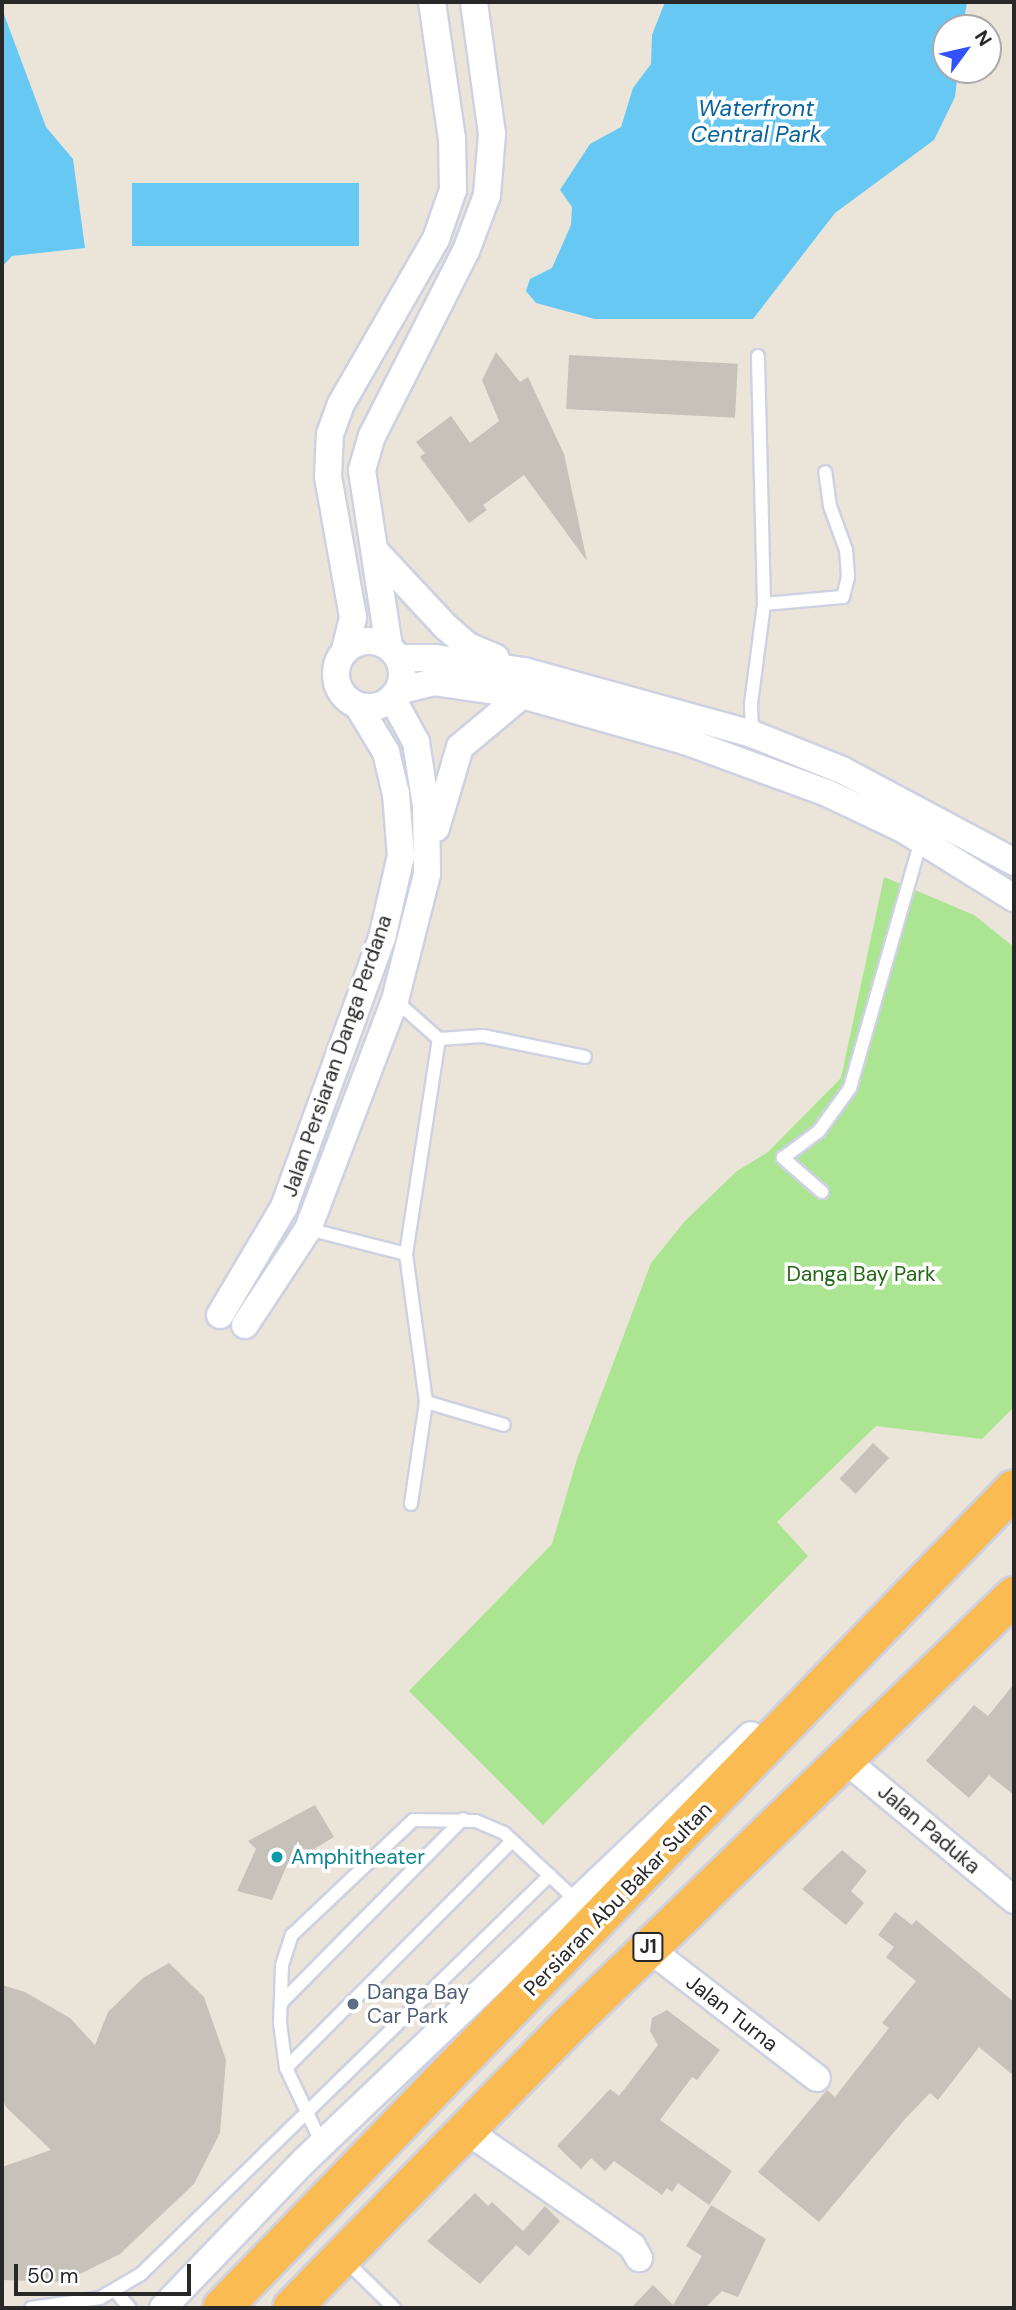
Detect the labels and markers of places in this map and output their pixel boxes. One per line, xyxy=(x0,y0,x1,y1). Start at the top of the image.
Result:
place label: Amphitheater xyxy=(291,1844,425,1870)
marker: Amphitheater xyxy=(269,1849,285,1865)
place label: Danga Bay Car Park xyxy=(367,1979,469,2029)
marker: Danga Bay Car Park xyxy=(345,1996,361,2012)

